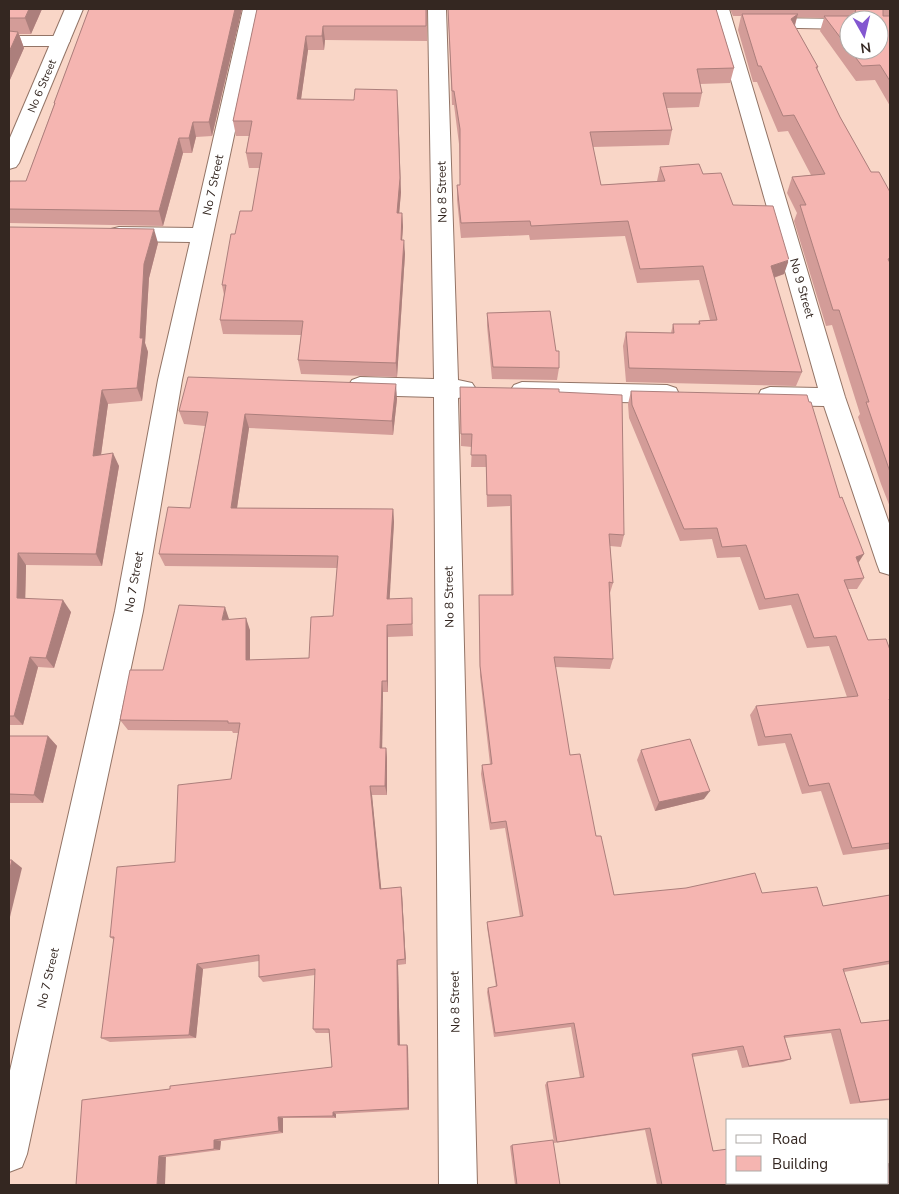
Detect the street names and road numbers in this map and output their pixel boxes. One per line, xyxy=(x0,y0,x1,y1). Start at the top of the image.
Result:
street label: No 6 Street xyxy=(24,57,60,115)
street label: No 7 Street xyxy=(199,152,227,217)
street label: No 8 Street xyxy=(433,160,451,223)
street label: No 9 Street xyxy=(786,256,818,321)
street label: No 7 Street xyxy=(121,549,147,614)
street label: No 8 Street xyxy=(440,565,458,628)
street label: No 7 Street xyxy=(33,945,63,1010)
street label: No 8 Street xyxy=(446,970,464,1033)

